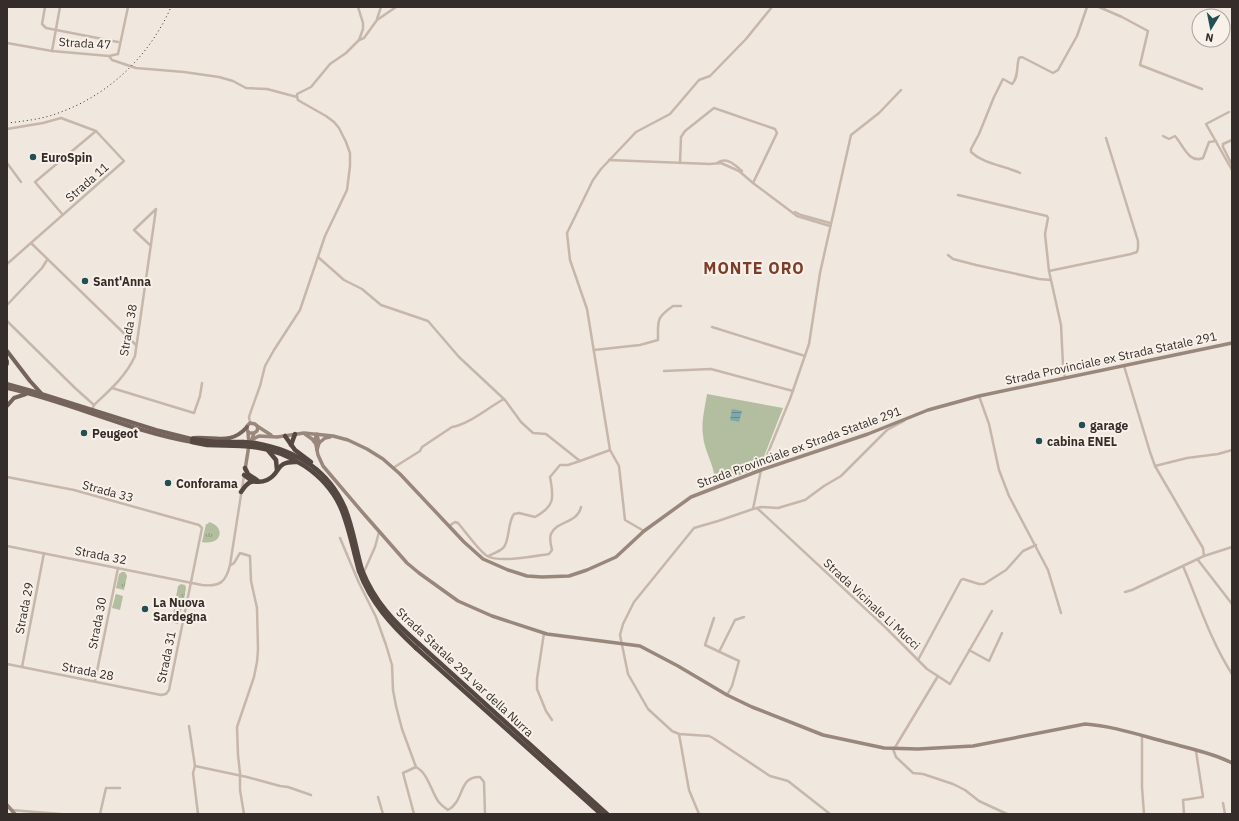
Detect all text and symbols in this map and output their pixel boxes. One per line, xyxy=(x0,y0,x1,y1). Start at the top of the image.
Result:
north arrow xyxy=(1191,8,1231,48)
text: N xyxy=(1204,30,1214,45)
street label: Strada 47 xyxy=(58,34,112,52)
place label: EuroSpin xyxy=(41,150,92,165)
marker: EuroSpin xyxy=(28,152,38,162)
street label: Strada 11 xyxy=(62,159,112,205)
district label: MONTE ORO xyxy=(703,258,805,278)
place label: Sant'Anna xyxy=(93,274,151,289)
marker: Sant'Anna xyxy=(80,276,90,286)
street label: Strada 38 xyxy=(116,303,140,357)
street label: Strada Provinciale ex Strada Statale 291 xyxy=(1004,328,1218,388)
street label: Strada Provinciale ex Strada Statale 291 xyxy=(695,403,903,491)
place label: garage xyxy=(1090,418,1128,433)
marker: garage xyxy=(1077,420,1087,430)
place label: Peugeot xyxy=(92,426,139,441)
marker: Peugeot xyxy=(79,428,89,438)
place label: cabina ENEL xyxy=(1047,434,1117,449)
marker: cabina ENEL xyxy=(1034,436,1044,446)
place label: Conforama xyxy=(176,476,238,491)
street label: Strada 33 xyxy=(81,477,135,505)
marker: Conforama xyxy=(163,478,173,488)
street label: Strada 32 xyxy=(74,543,128,567)
street label: Strada Vicinale Li Mucci xyxy=(821,555,923,653)
street label: Strada 29 xyxy=(12,581,36,635)
place label: La Nuova Sardegna xyxy=(153,595,207,624)
street label: Strada 30 xyxy=(85,596,109,650)
marker: La Nuova Sardegna xyxy=(140,604,150,614)
street label: Strada Statale 291 var della Nurra xyxy=(393,604,537,740)
street label: Strada 31 xyxy=(153,630,179,684)
street label: Strada 28 xyxy=(61,659,115,683)

